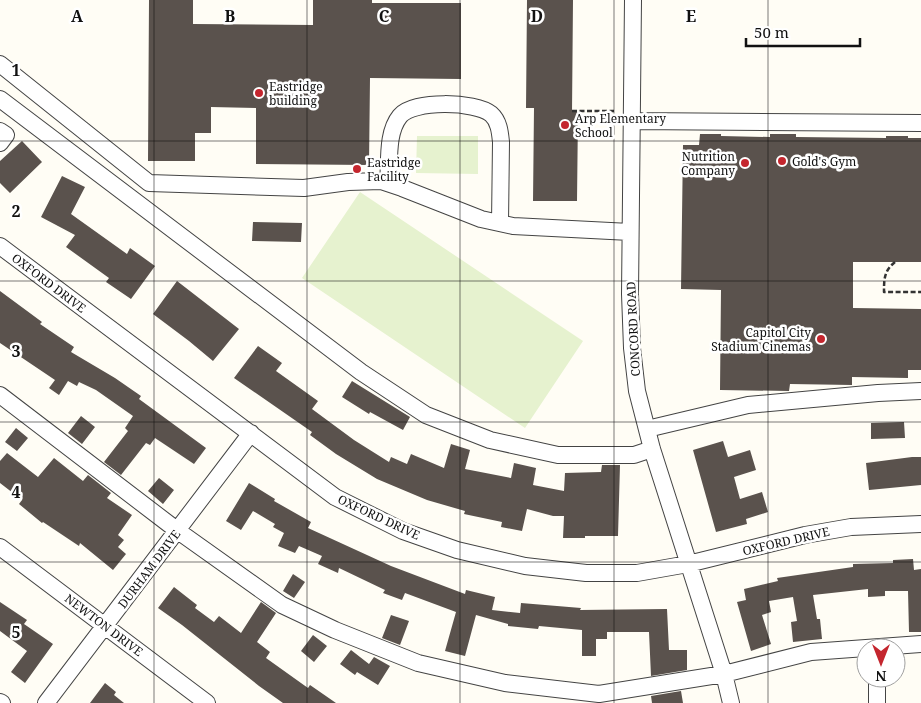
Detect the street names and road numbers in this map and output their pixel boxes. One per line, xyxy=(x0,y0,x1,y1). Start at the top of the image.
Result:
street label: OXFORD DRIVE xyxy=(8,249,90,317)
street label: CONCORD ROAD xyxy=(622,281,644,377)
street label: OXFORD DRIVE xyxy=(335,491,423,543)
street label: OXFORD DRIVE xyxy=(741,523,831,559)
street label: DURHAM DRIVE xyxy=(114,526,184,612)
street label: NEWTON DRIVE xyxy=(61,590,147,660)

